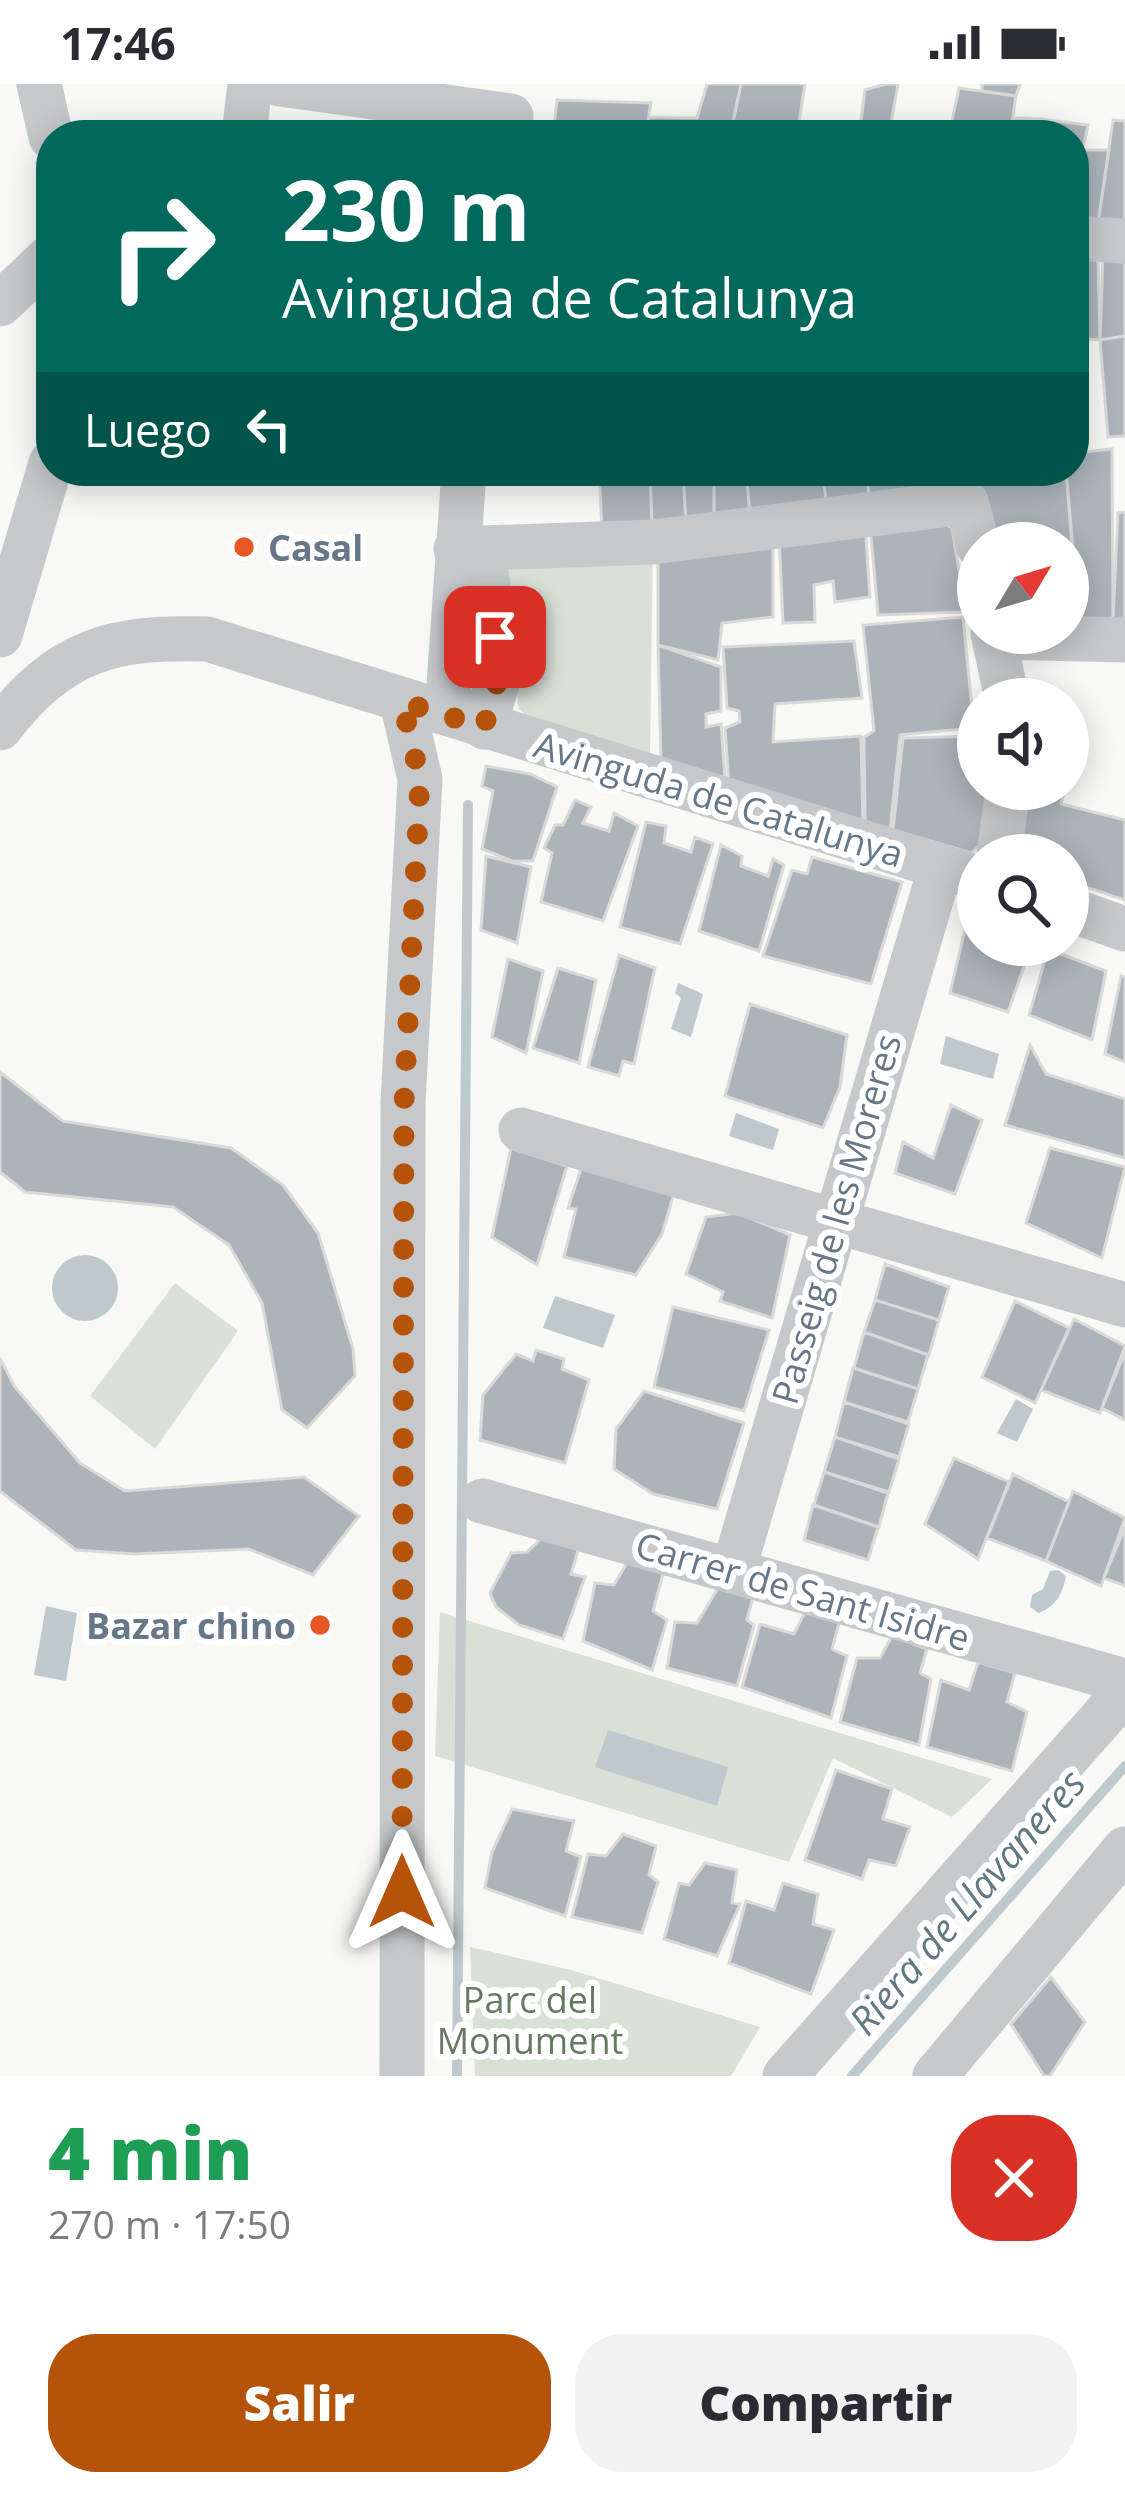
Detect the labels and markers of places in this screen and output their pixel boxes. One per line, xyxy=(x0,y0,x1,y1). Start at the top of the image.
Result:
place label: Casal xyxy=(268,523,363,572)
marker: Casal xyxy=(231,534,257,560)
pin xyxy=(444,586,546,688)
place label: Bazar chino xyxy=(86,1601,296,1650)
marker: Bazar chino xyxy=(307,1612,333,1638)

